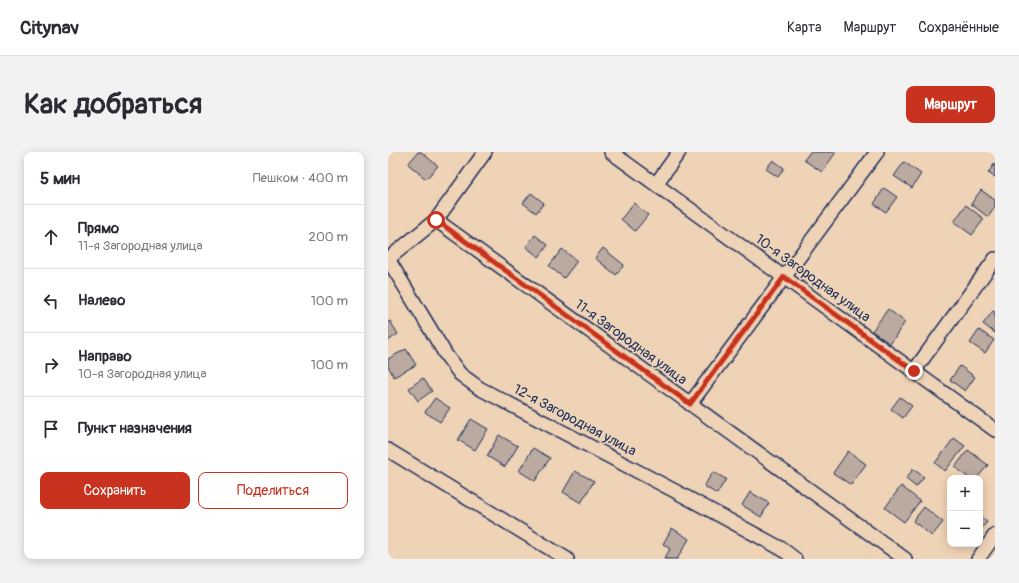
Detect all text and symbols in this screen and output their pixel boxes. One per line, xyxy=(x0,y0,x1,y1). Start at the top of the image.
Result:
text: Citynav xyxy=(20,16,79,40)
text: Карта xyxy=(787,19,822,36)
text: Маршрут xyxy=(844,19,896,36)
text: Сохранённые xyxy=(918,19,999,36)
button: Маршрут xyxy=(906,86,995,123)
text: Как добраться xyxy=(24,87,202,122)
text: 5 мин xyxy=(40,168,80,189)
text: Пешком · 400 m xyxy=(253,170,348,186)
route start xyxy=(427,211,445,229)
text: Прямо xyxy=(78,219,119,238)
icon: ahead xyxy=(40,226,62,248)
text: 200 m xyxy=(309,229,348,245)
street label: 10-я Загородная улица xyxy=(752,230,874,326)
text: 11-я Загородная улица xyxy=(78,238,203,254)
icon: left xyxy=(40,290,62,312)
text: Налево xyxy=(78,291,125,310)
text: 100 m xyxy=(311,293,348,309)
street label: 11-я Загородная улица xyxy=(572,296,690,388)
text: Направо xyxy=(78,347,132,366)
icon: right xyxy=(40,354,62,376)
text: 100 m xyxy=(311,357,348,373)
route end xyxy=(905,362,923,380)
text: 10-я Загородная улица xyxy=(78,366,206,382)
street label: 12-я Загородная улица xyxy=(511,380,639,460)
icon: arrive xyxy=(40,418,62,440)
text: Пункт назначения xyxy=(78,419,192,438)
button: Сохранить xyxy=(40,472,190,509)
button: Поделиться xyxy=(198,472,348,509)
map controls xyxy=(947,475,983,547)
button: + xyxy=(947,475,983,511)
button: − xyxy=(947,511,983,547)

